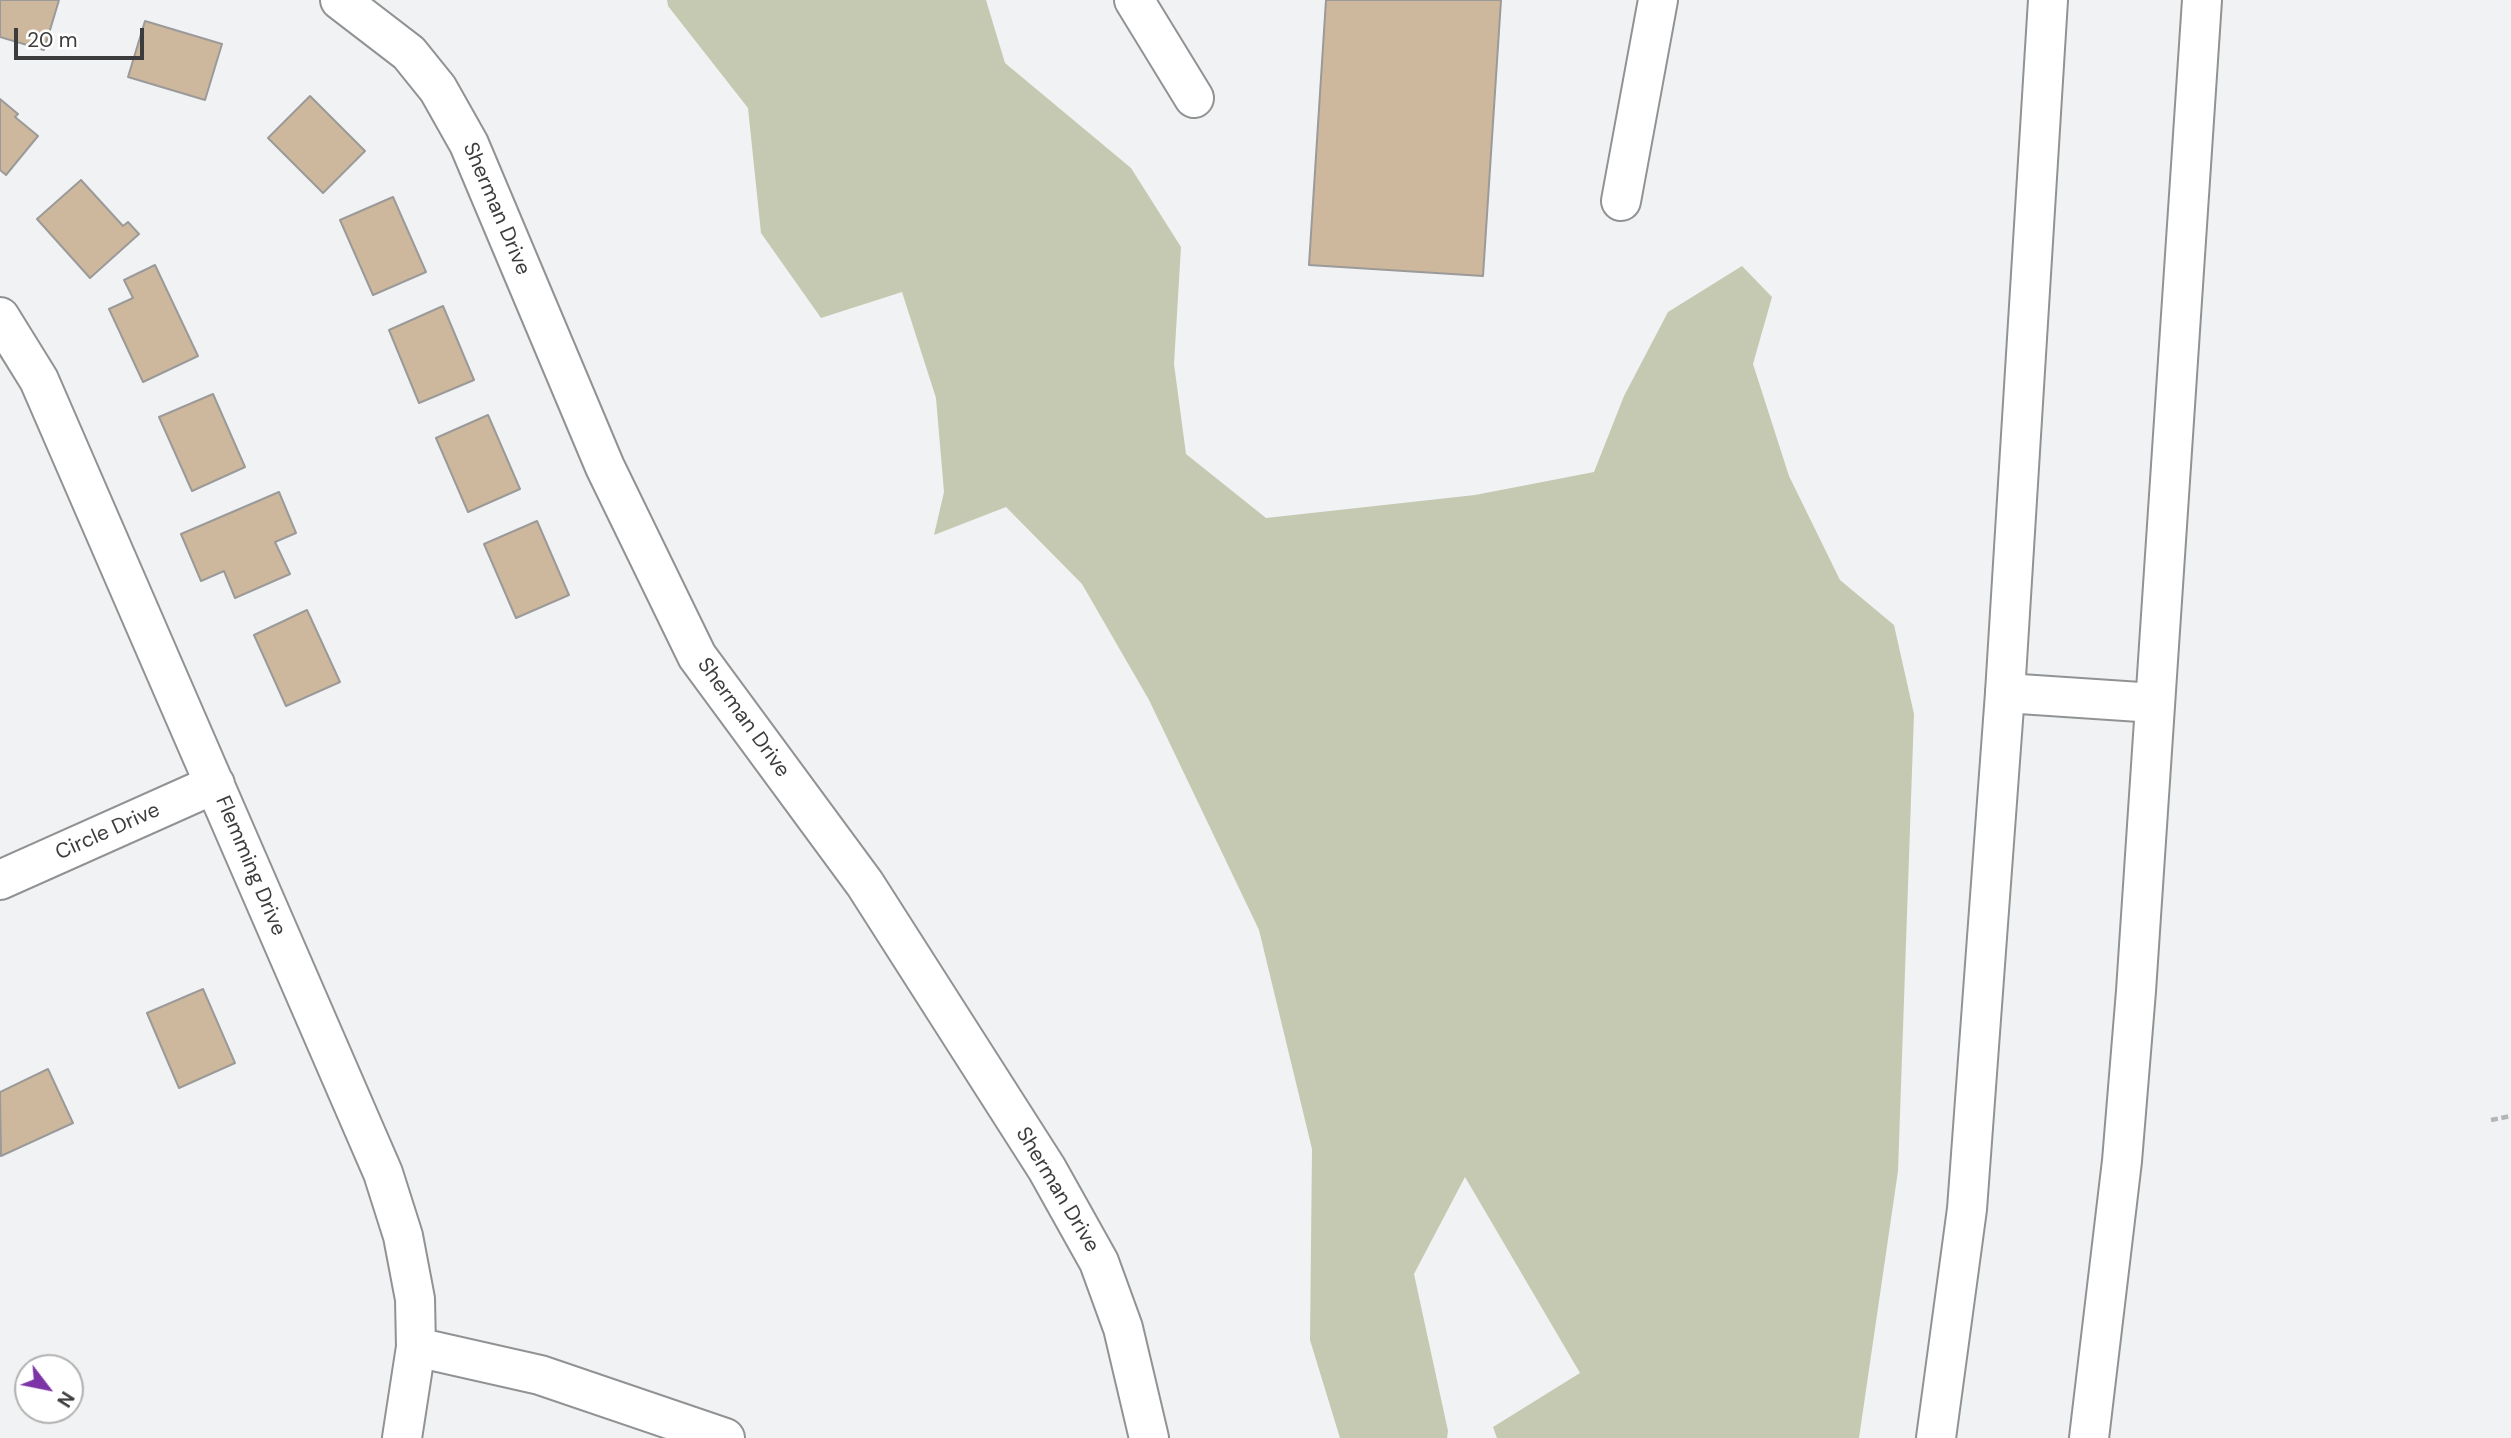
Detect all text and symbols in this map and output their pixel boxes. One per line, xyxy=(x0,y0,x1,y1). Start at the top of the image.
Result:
scale bar xyxy=(18,14,147,58)
text: 20 m xyxy=(27,26,78,54)
street label: Sherman Drive xyxy=(457,139,535,279)
street label: Sherman Drive xyxy=(691,653,795,783)
street label: Flemming Drive xyxy=(209,792,291,940)
street label: Circle Drive xyxy=(52,798,164,866)
street label: Sherman Drive xyxy=(1010,1123,1104,1257)
north arrow xyxy=(14,1354,84,1424)
text: N xyxy=(51,1387,80,1412)

